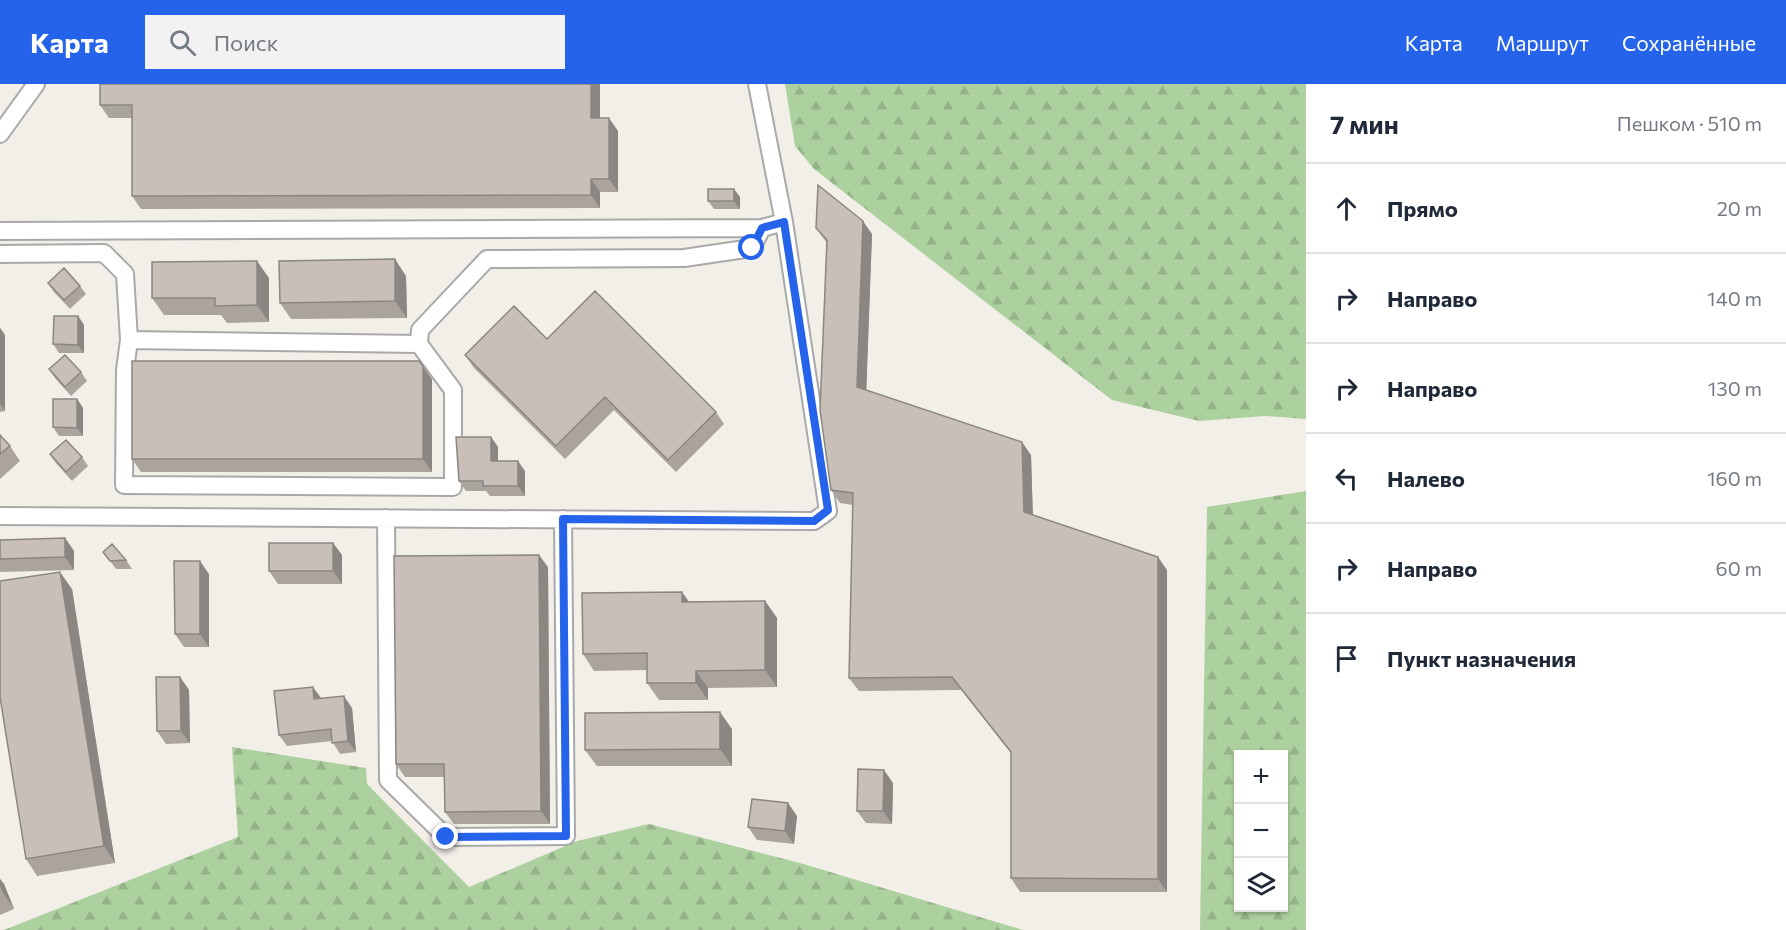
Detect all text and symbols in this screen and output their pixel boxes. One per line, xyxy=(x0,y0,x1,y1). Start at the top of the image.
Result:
search box xyxy=(145,15,565,69)
text: Карта xyxy=(30,25,109,59)
icon: search xyxy=(166,26,199,59)
text: Поиск xyxy=(214,29,278,56)
text: Карта xyxy=(1405,30,1463,55)
text: Маршрут xyxy=(1496,30,1589,55)
text: Сохранённые xyxy=(1622,30,1756,55)
text: 7 мин xyxy=(1330,108,1399,139)
text: Пешком · 510 m xyxy=(1617,111,1762,135)
icon: ahead xyxy=(1330,192,1363,225)
text: Прямо xyxy=(1387,195,1458,222)
text: 20 m xyxy=(1717,196,1762,220)
route start xyxy=(738,234,764,260)
icon: right xyxy=(1330,282,1363,315)
text: Направо xyxy=(1387,285,1477,312)
text: 140 m xyxy=(1707,286,1762,310)
icon: right xyxy=(1330,372,1363,405)
text: Направо xyxy=(1387,375,1477,402)
text: 130 m xyxy=(1708,376,1762,400)
icon: left xyxy=(1330,462,1363,495)
text: Налево xyxy=(1387,465,1465,492)
text: 160 m xyxy=(1707,466,1762,490)
icon: right xyxy=(1330,552,1363,585)
text: Направо xyxy=(1387,555,1477,582)
text: 60 m xyxy=(1716,556,1762,580)
icon: arrive xyxy=(1330,642,1363,675)
text: Пункт назначения xyxy=(1387,645,1576,672)
map controls xyxy=(1234,750,1288,912)
button: + xyxy=(1234,750,1288,804)
button: − xyxy=(1234,804,1288,858)
route end xyxy=(432,823,458,849)
button: layers xyxy=(1234,858,1288,912)

